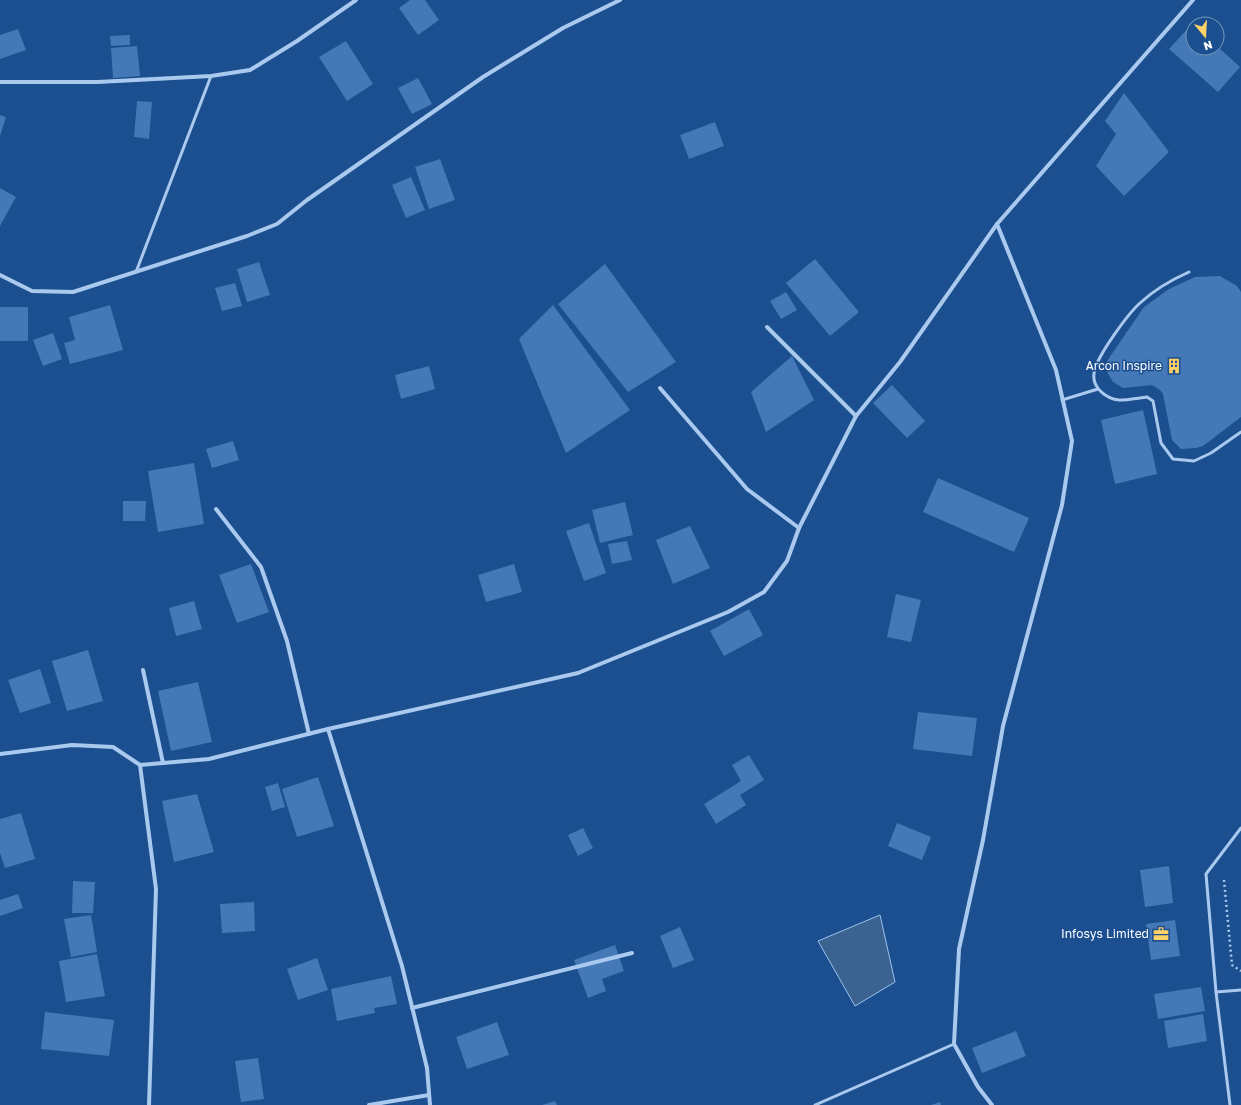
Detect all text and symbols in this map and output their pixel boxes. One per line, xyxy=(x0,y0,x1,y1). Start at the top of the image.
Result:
north arrow xyxy=(1185,16,1225,56)
text: N xyxy=(1202,39,1214,53)
building icon: Arcon Inspire xyxy=(1165,357,1183,375)
place label: Arcon Inspire xyxy=(1086,358,1162,373)
office icon: Infosys Limited xyxy=(1152,925,1170,943)
place label: Infosys Limited xyxy=(1061,926,1149,941)

